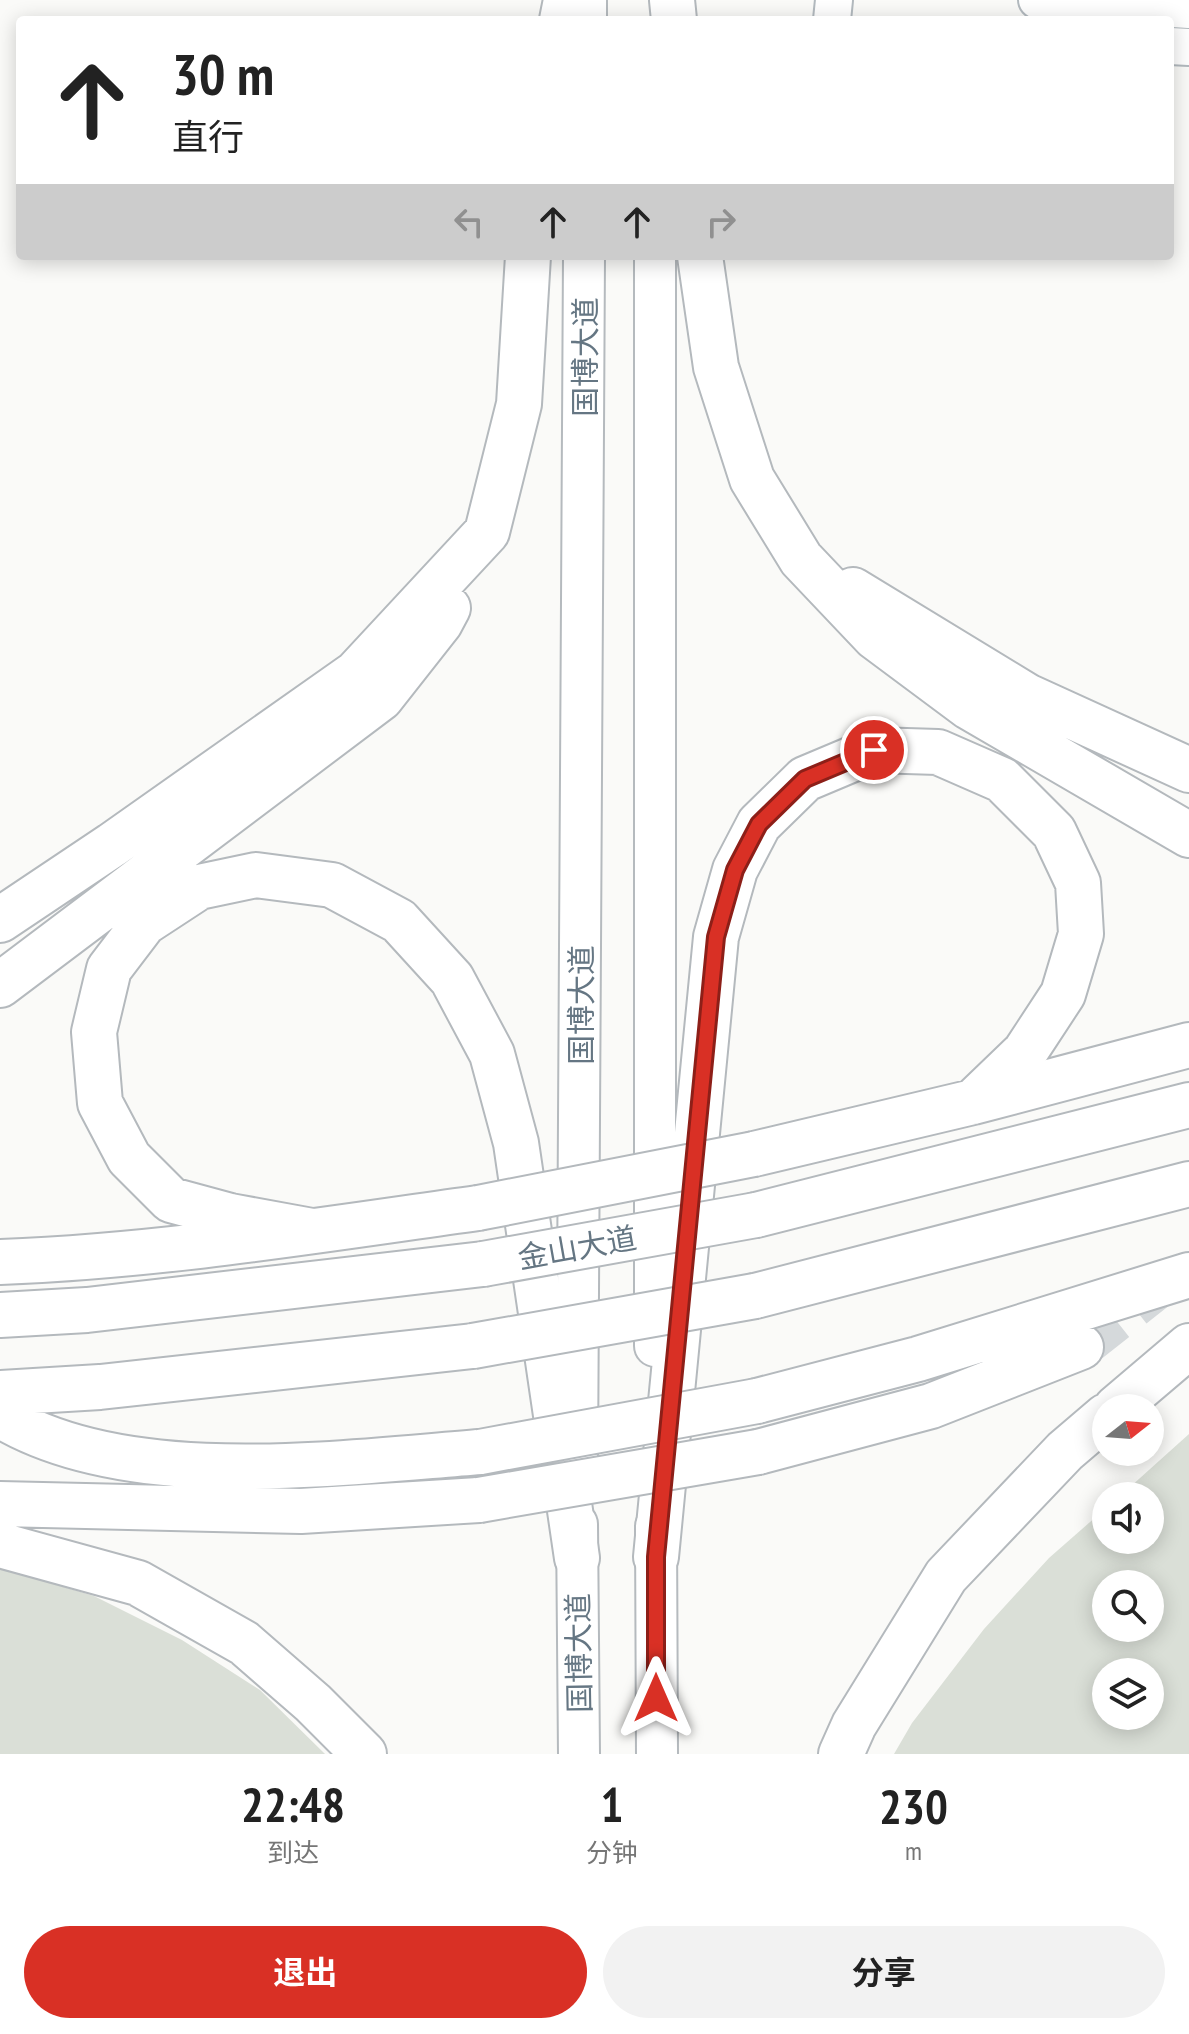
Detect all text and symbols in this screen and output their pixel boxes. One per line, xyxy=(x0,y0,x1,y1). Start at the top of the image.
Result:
text: 30 m xyxy=(172,38,274,110)
icon: ahead xyxy=(40,48,144,152)
text: 直行 xyxy=(172,113,244,160)
icon: left xyxy=(447,200,491,244)
icon: ahead xyxy=(531,200,575,244)
icon: ahead xyxy=(615,200,659,244)
icon: right xyxy=(699,200,743,244)
street label: 国博大道 xyxy=(565,297,604,417)
pin xyxy=(840,716,908,784)
icon: arrive xyxy=(852,728,896,772)
street label: 国博大道 xyxy=(561,945,600,1065)
street label: 金山大道 xyxy=(515,1217,639,1277)
north arrow xyxy=(1092,1394,1164,1466)
map controls xyxy=(1092,1394,1164,1730)
button: sound xyxy=(1092,1482,1164,1554)
button: search xyxy=(1092,1570,1164,1642)
street label: 国博大道 xyxy=(557,1593,599,1713)
position arrow xyxy=(614,1656,698,1740)
button: layers xyxy=(1092,1658,1164,1730)
text: 22:48 xyxy=(241,1773,345,1835)
text: 1 xyxy=(601,1773,623,1835)
text: 230 xyxy=(879,1775,948,1837)
text: m xyxy=(905,1834,922,1867)
text: 到达 xyxy=(267,1836,319,1869)
text: 分钟 xyxy=(586,1836,638,1869)
button: 退出 xyxy=(24,1926,587,2018)
button: 分享 xyxy=(603,1926,1165,2018)

